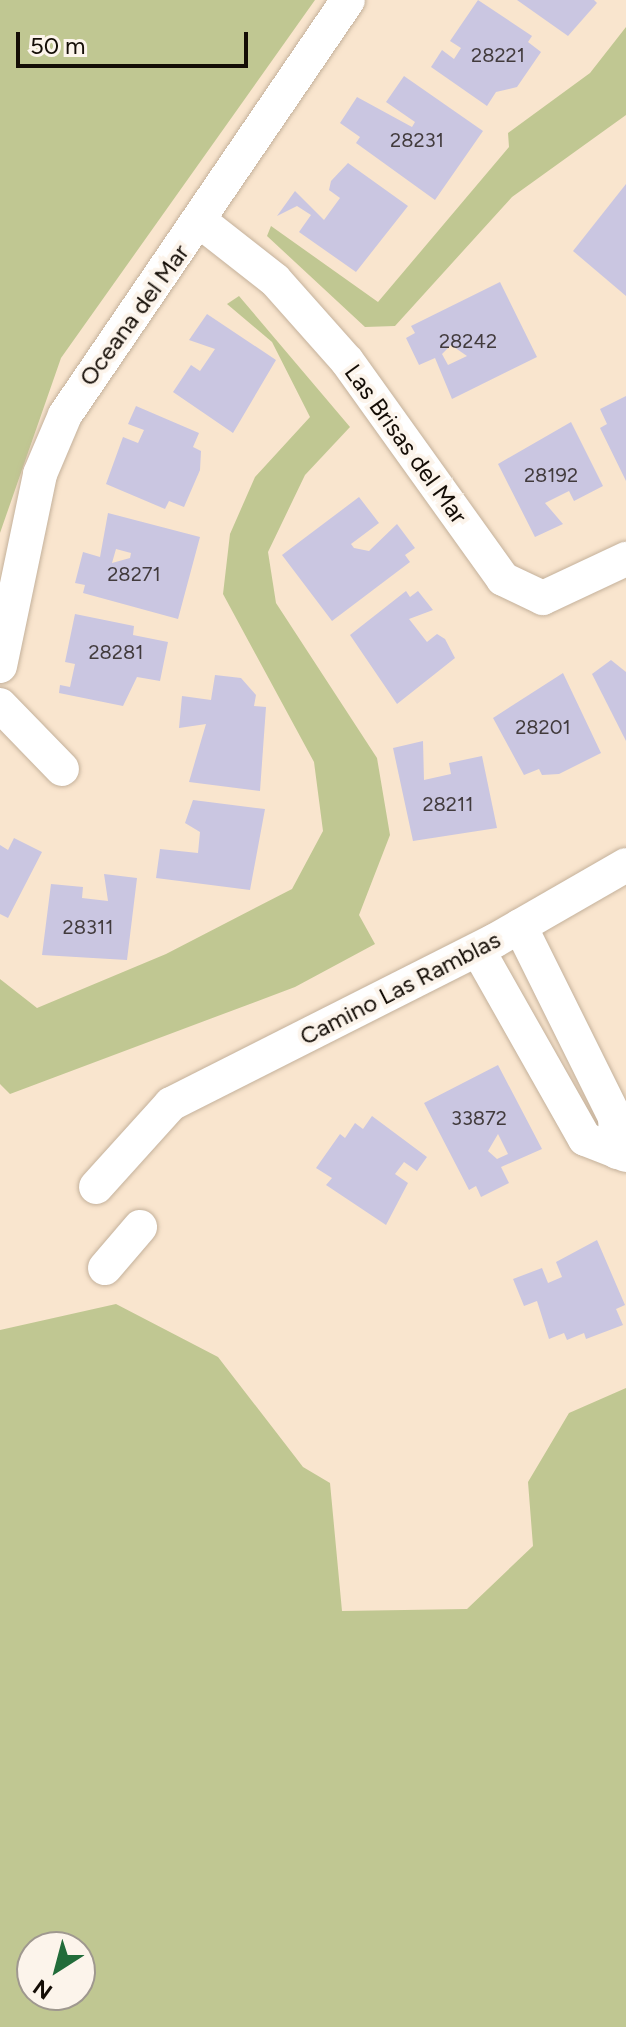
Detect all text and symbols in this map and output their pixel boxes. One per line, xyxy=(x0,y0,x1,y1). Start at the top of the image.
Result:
scale bar xyxy=(20,16,252,66)
text: 50 m xyxy=(30,31,86,60)
house number: 28221 xyxy=(471,43,525,67)
house number: 28231 xyxy=(390,128,444,152)
street label: Oceana del Mar xyxy=(73,239,195,391)
house number: 28242 xyxy=(439,329,497,353)
street label: Las Brisas del Mar xyxy=(339,359,473,529)
house number: 28192 xyxy=(524,463,578,487)
house number: 28271 xyxy=(107,562,161,586)
house number: 28281 xyxy=(88,640,144,664)
house number: 28201 xyxy=(515,715,571,739)
house number: 28211 xyxy=(422,792,474,816)
house number: 28311 xyxy=(63,915,113,939)
street label: Camino Las Ramblas xyxy=(295,925,505,1051)
house number: 33872 xyxy=(451,1106,507,1130)
north arrow xyxy=(16,1931,96,2011)
text: N xyxy=(28,1973,58,2005)

